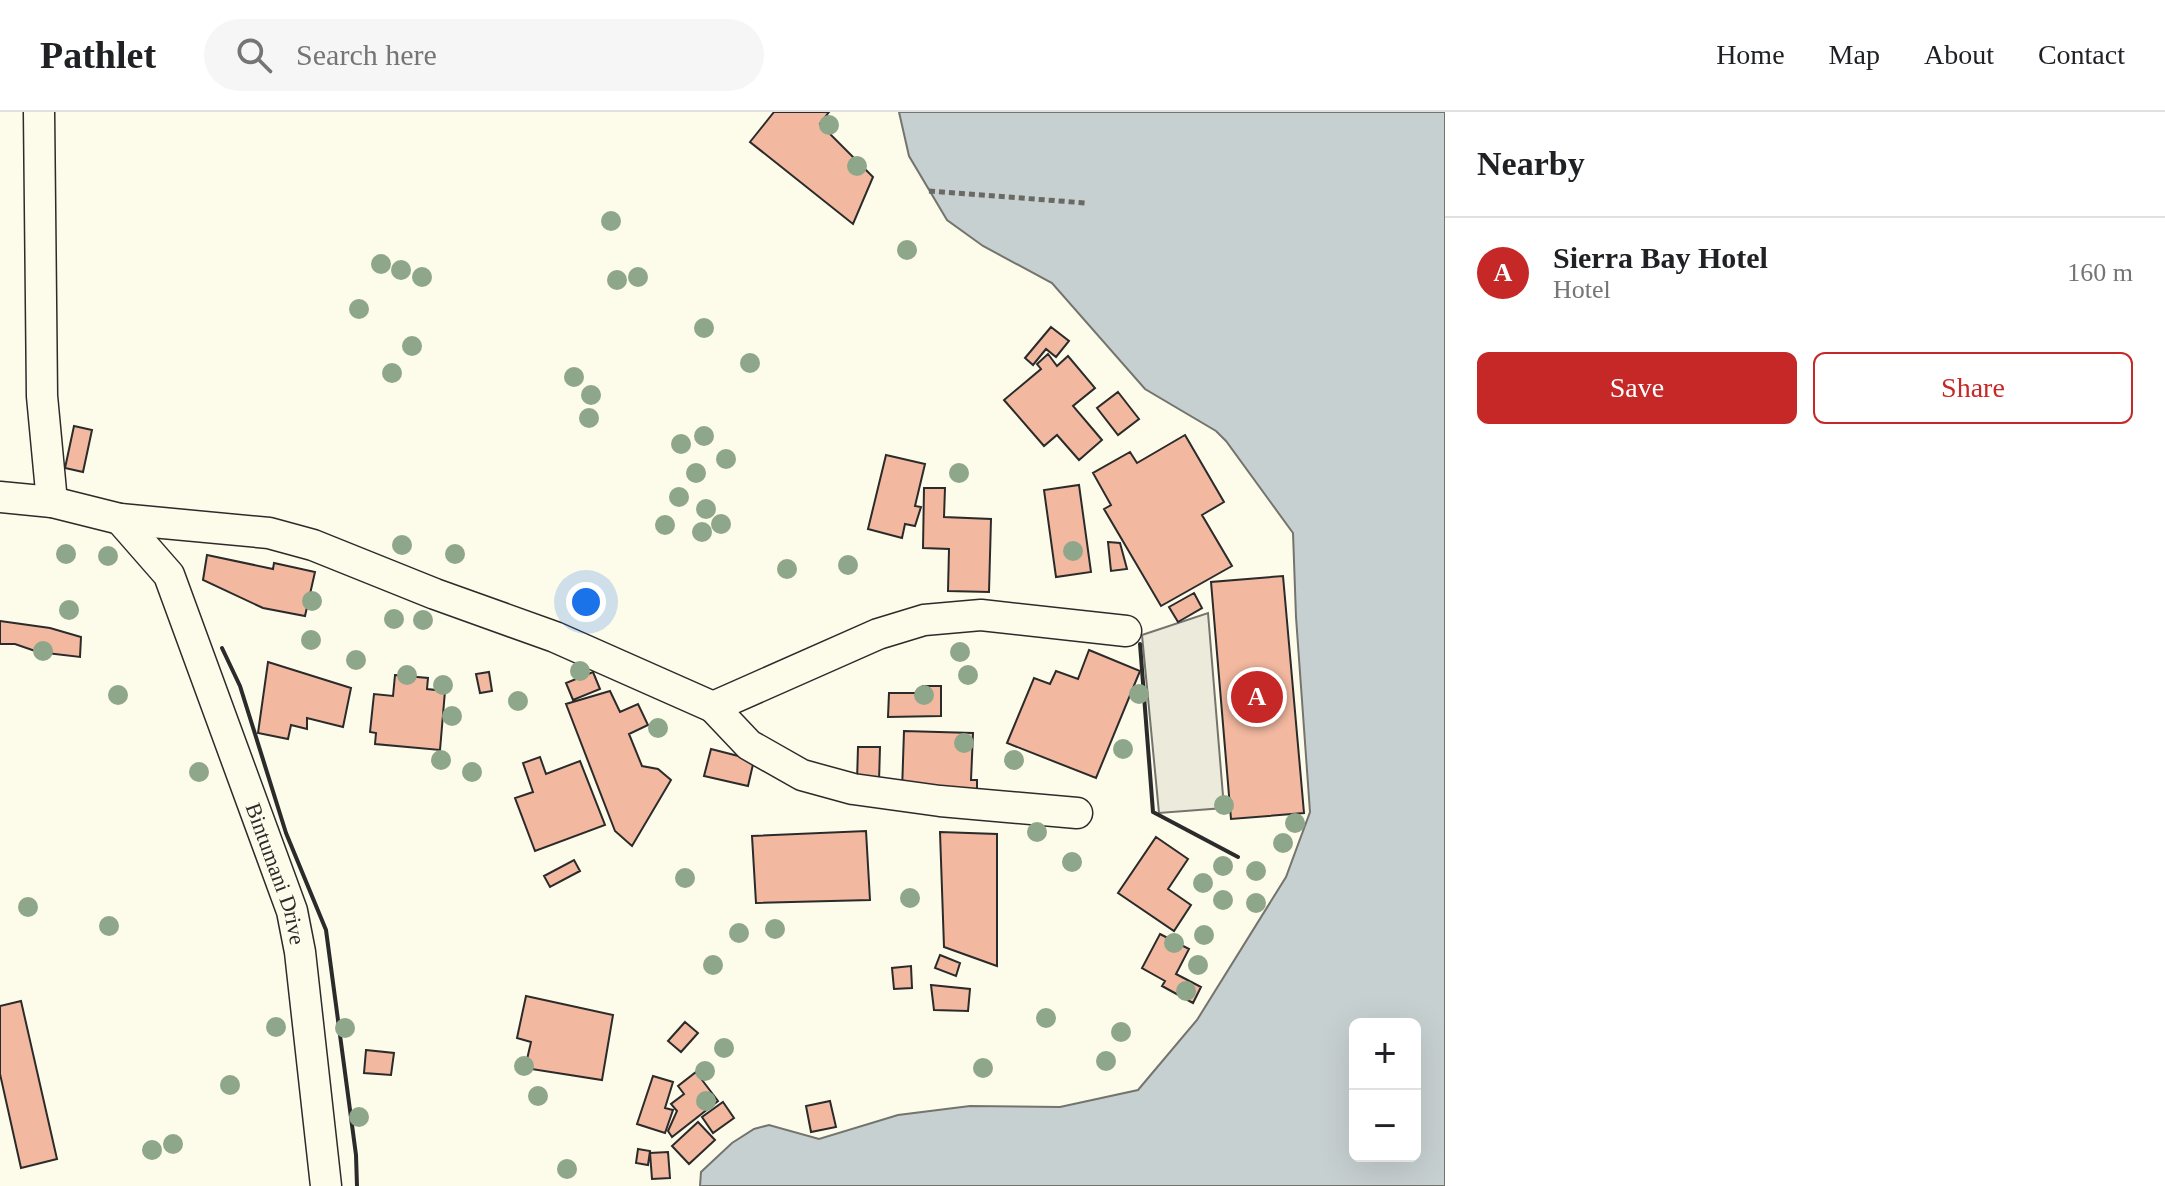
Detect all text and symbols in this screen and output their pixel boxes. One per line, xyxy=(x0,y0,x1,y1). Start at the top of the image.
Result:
search box xyxy=(204,19,764,91)
icon: search xyxy=(232,33,276,77)
text: Pathlet xyxy=(40,34,156,76)
text: Search here xyxy=(296,38,437,71)
text: Home xyxy=(1716,39,1785,70)
text: Map xyxy=(1829,39,1880,70)
text: About xyxy=(1924,39,1994,70)
text: Contact xyxy=(2038,39,2125,70)
text: Nearby xyxy=(1477,145,1585,182)
text: Sierra Bay Hotel xyxy=(1553,241,1768,274)
text: A xyxy=(1494,258,1512,287)
text: 160 m xyxy=(2067,258,2133,287)
text: Hotel xyxy=(1553,275,1611,304)
button: Save xyxy=(1477,352,1797,424)
button: Share xyxy=(1813,352,2133,424)
your location xyxy=(566,582,606,622)
pin: A xyxy=(1231,667,1283,727)
street label: Bintumani Drive xyxy=(241,799,311,947)
map controls xyxy=(1349,1018,1421,1162)
button: + xyxy=(1349,1018,1421,1090)
button: − xyxy=(1349,1090,1421,1162)

